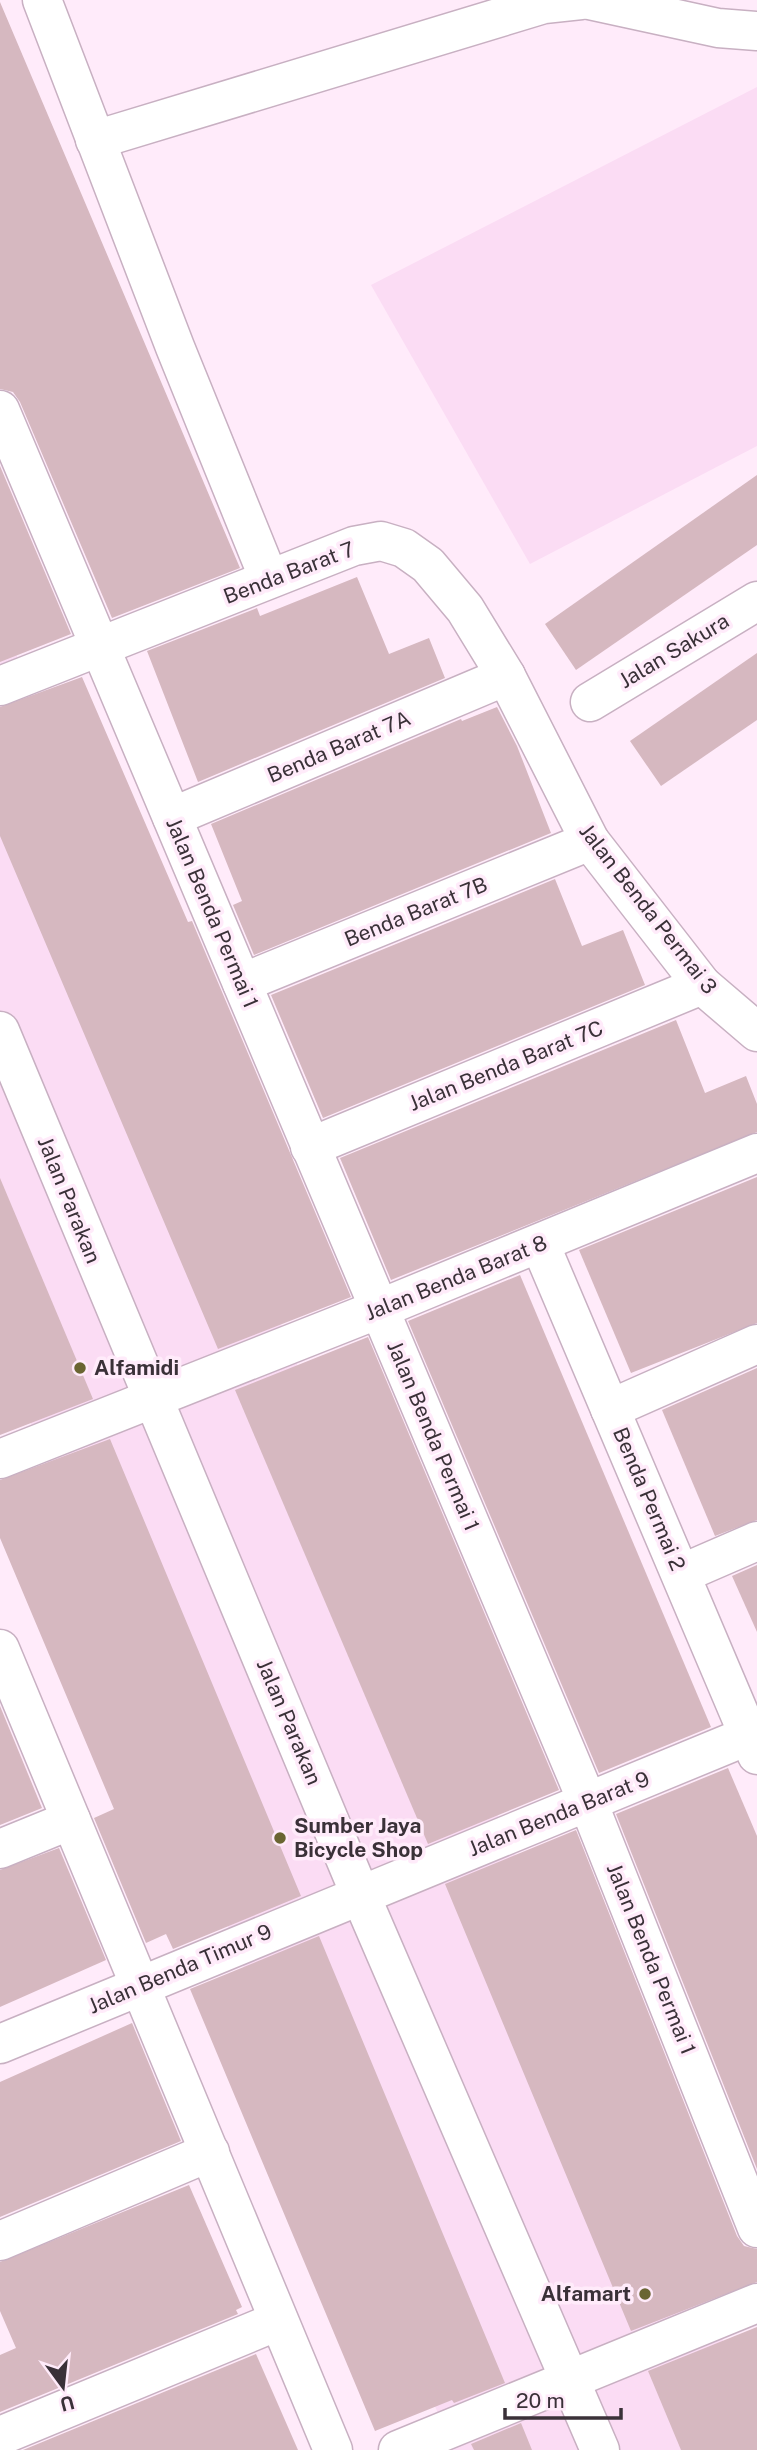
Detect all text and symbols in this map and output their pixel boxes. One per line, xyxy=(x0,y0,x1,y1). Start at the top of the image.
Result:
street label: Benda Barat 7 xyxy=(220,536,358,609)
street label: Jalan Sakura xyxy=(614,608,733,693)
street label: Benda Barat 7A xyxy=(264,705,414,788)
street label: Jalan Benda Permai 1 xyxy=(161,814,264,1012)
street label: Jalan Benda Permai 3 xyxy=(574,819,723,999)
street label: Benda Barat 7B xyxy=(341,871,491,952)
street label: Jalan Benda Barat 7C xyxy=(405,1015,607,1116)
street label: Jalan Parakan xyxy=(33,1133,106,1267)
street label: Jalan Benda Barat 8 xyxy=(361,1230,550,1325)
street label: Jalan Benda Permai 1 xyxy=(382,1337,485,1535)
place label: Alfamidi xyxy=(94,1355,179,1380)
marker: Alfamidi xyxy=(72,1360,88,1376)
street label: Benda Permai 2 xyxy=(608,1423,691,1574)
street label: Jalan Parakan xyxy=(252,1655,327,1789)
street label: Jalan Benda Barat 9 xyxy=(464,1766,653,1861)
place label: Sumber Jaya Bicycle Shop xyxy=(294,1813,423,1862)
marker: Sumber Jaya Bicycle Shop xyxy=(272,1830,288,1846)
street label: Jalan Benda Permai 1 xyxy=(602,1859,701,2058)
street label: Jalan Benda Timur 9 xyxy=(84,1919,275,2019)
place label: Alfamart xyxy=(541,2281,631,2306)
marker: Alfamart xyxy=(637,2286,653,2302)
north arrow xyxy=(28,2352,98,2422)
scale bar xyxy=(505,2376,620,2420)
text: 20 m xyxy=(516,2388,565,2413)
text: U xyxy=(58,2391,77,2416)

